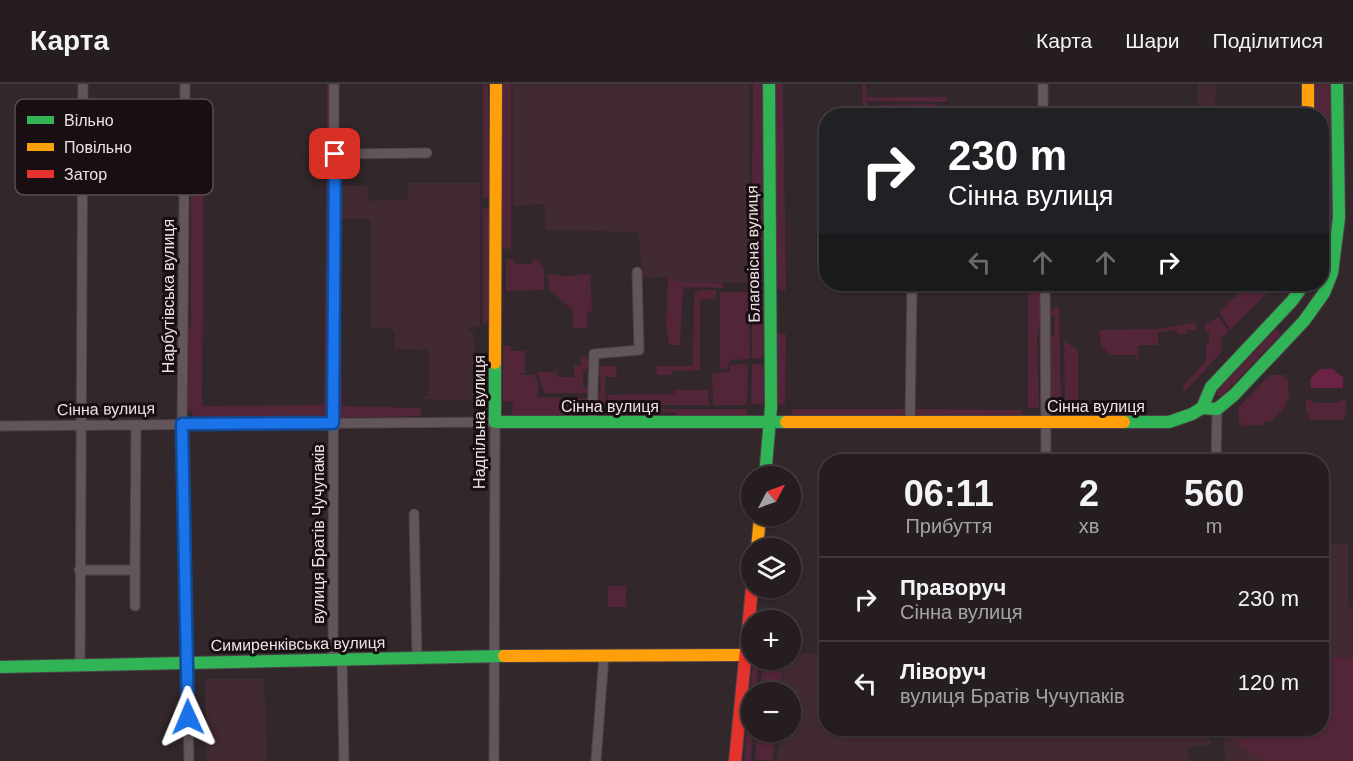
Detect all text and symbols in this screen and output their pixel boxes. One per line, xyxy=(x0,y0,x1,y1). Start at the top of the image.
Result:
text: Карта xyxy=(30,25,109,56)
text: Карта xyxy=(1036,29,1092,52)
text: Шари xyxy=(1125,29,1180,52)
text: Поділитися xyxy=(1213,29,1323,52)
legend xyxy=(15,99,213,195)
text: Вільно xyxy=(64,112,114,129)
pin xyxy=(309,128,360,179)
icon: right xyxy=(849,132,927,210)
text: 230 m xyxy=(948,132,1067,179)
icon: arrive xyxy=(318,137,351,170)
text: Повільно xyxy=(64,139,132,156)
text: Затор xyxy=(64,166,107,183)
text: Сінна вулиця xyxy=(948,181,1113,211)
street label: Благовісна вулиця xyxy=(743,185,763,323)
street label: Нарбутівська вулиця xyxy=(160,219,177,373)
icon: left xyxy=(963,246,996,279)
icon: ahead xyxy=(1026,246,1059,279)
icon: ahead xyxy=(1089,246,1122,279)
icon: right xyxy=(1152,246,1185,279)
street label: Надпільна вулиця xyxy=(471,355,488,489)
street label: Сінна вулиця xyxy=(561,398,659,415)
street label: Сінна вулиця xyxy=(1047,398,1145,415)
street label: Сінна вулиця xyxy=(57,400,155,418)
street label: вулиця Братів Чучупаків xyxy=(310,444,327,624)
north arrow xyxy=(741,466,801,526)
map controls xyxy=(741,466,801,742)
text: 06:11 xyxy=(904,473,994,514)
text: 2 xyxy=(1079,473,1099,514)
text: 560 xyxy=(1184,473,1244,514)
text: Прибуття xyxy=(905,515,992,537)
text: хв xyxy=(1079,515,1099,537)
text: m xyxy=(1206,515,1222,537)
button: layers xyxy=(741,538,801,598)
text: Праворуч xyxy=(900,575,1006,600)
icon: right xyxy=(849,583,882,616)
text: 230 m xyxy=(1238,586,1299,611)
text: Сінна вулиця xyxy=(900,601,1023,623)
button: + xyxy=(741,610,801,670)
street label: Симиренківська вулиця xyxy=(210,634,386,654)
text: Ліворуч xyxy=(900,659,986,684)
icon: left xyxy=(849,667,882,700)
text: 120 m xyxy=(1238,670,1299,695)
button: − xyxy=(741,682,801,742)
position arrow xyxy=(156,685,220,749)
text: вулиця Братів Чучупаків xyxy=(900,685,1125,707)

